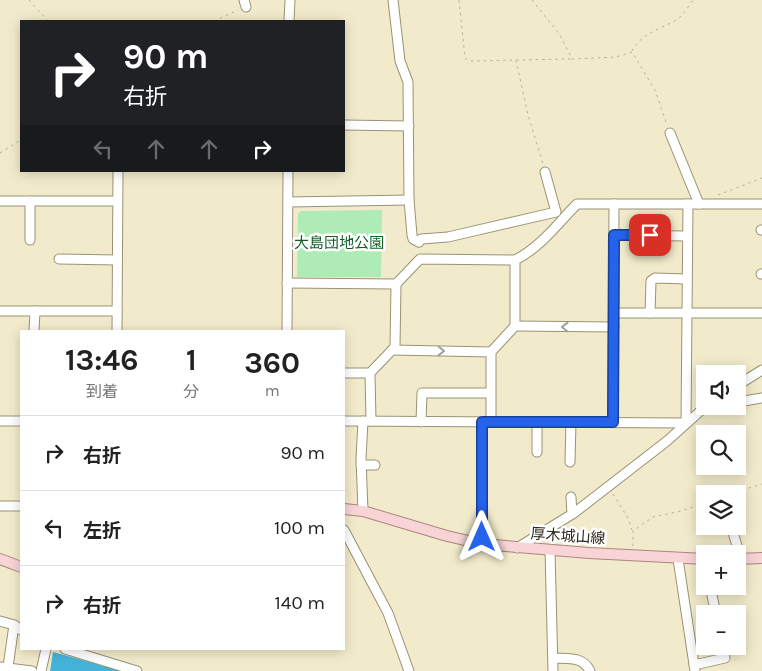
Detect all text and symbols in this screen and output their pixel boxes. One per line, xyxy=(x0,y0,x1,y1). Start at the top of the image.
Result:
text: 90 m xyxy=(123,36,209,77)
icon: right xyxy=(40,40,105,105)
text: 右折 xyxy=(123,84,167,110)
icon: left xyxy=(89,135,117,163)
icon: ahead xyxy=(142,135,170,163)
icon: ahead xyxy=(195,135,223,163)
icon: right xyxy=(248,135,276,163)
pin xyxy=(629,214,671,256)
icon: arrive xyxy=(636,221,664,249)
park label: 大島団地公園 xyxy=(294,234,384,252)
one-way arrow xyxy=(561,322,568,332)
text: 13:46 xyxy=(65,342,138,378)
text: 1 xyxy=(186,342,197,378)
text: 360 xyxy=(244,345,300,381)
one-way arrow xyxy=(437,346,445,356)
map controls xyxy=(696,365,746,655)
button: sound xyxy=(696,365,746,415)
text: m xyxy=(265,381,280,400)
text: 到着 xyxy=(86,382,118,401)
text: 分 xyxy=(183,382,199,401)
button: search xyxy=(696,425,746,475)
icon: right xyxy=(40,439,68,467)
text: 90 m xyxy=(280,442,325,464)
text: 右折 xyxy=(83,445,121,467)
button: layers xyxy=(696,485,746,535)
position arrow xyxy=(455,510,507,562)
icon: left xyxy=(40,514,68,542)
text: 100 m xyxy=(274,517,325,539)
text: 左折 xyxy=(83,520,121,542)
street label: 厚木城山線 xyxy=(530,524,606,548)
button: + xyxy=(696,545,746,595)
icon: right xyxy=(40,589,68,617)
text: 140 m xyxy=(275,592,325,614)
text: 右折 xyxy=(83,595,121,617)
button: − xyxy=(696,605,746,655)

